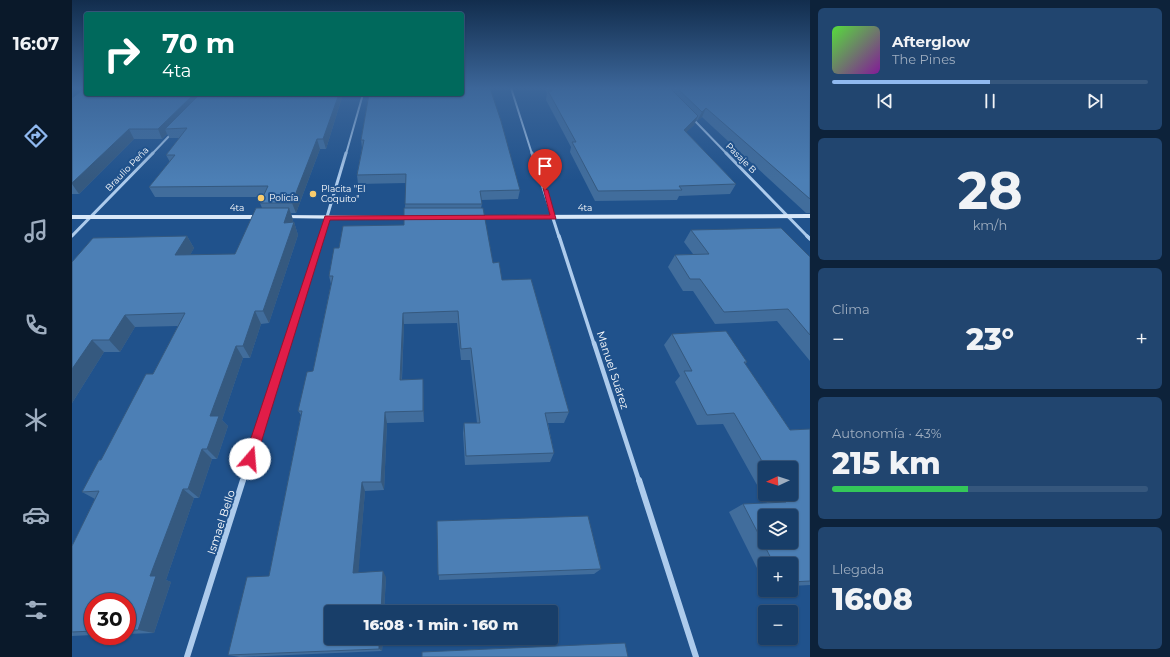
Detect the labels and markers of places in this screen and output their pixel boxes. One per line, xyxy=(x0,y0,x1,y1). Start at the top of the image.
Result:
pin xyxy=(528,149,562,190)
place label: Placita "El Coquito" xyxy=(321,183,365,204)
marker: Placita "El Coquito" xyxy=(308,189,318,199)
place label: Policía xyxy=(269,192,299,203)
marker: Policía xyxy=(256,193,266,203)

